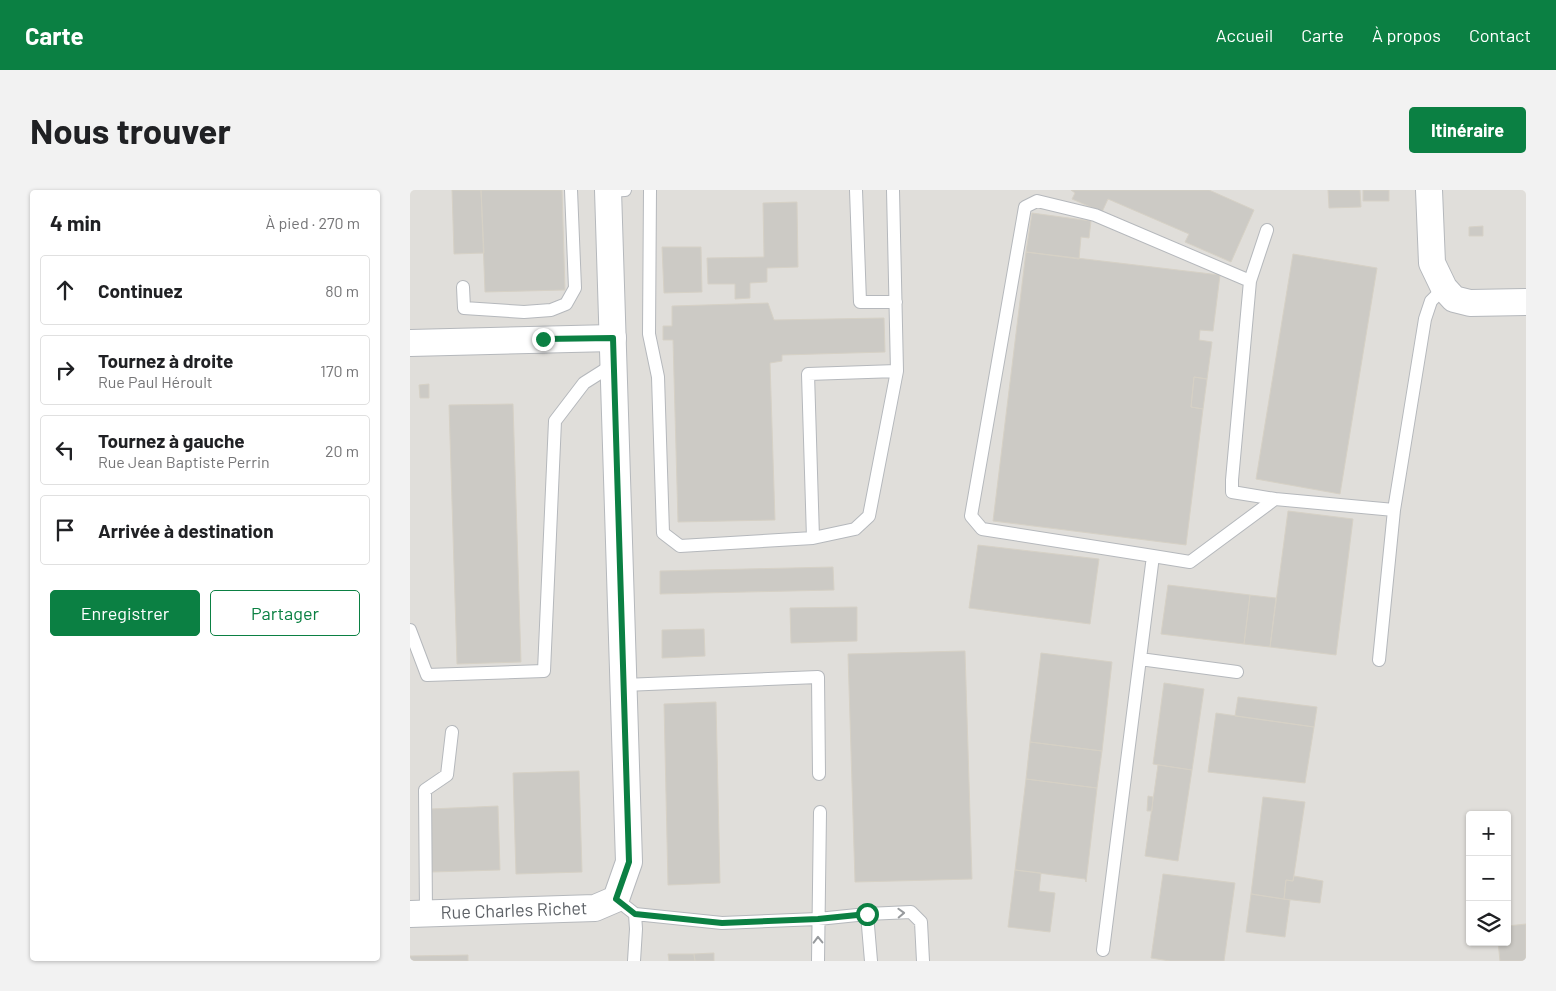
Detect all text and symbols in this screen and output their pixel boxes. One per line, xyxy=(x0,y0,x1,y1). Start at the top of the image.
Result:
text: Carte xyxy=(25,21,84,50)
text: Accueil xyxy=(1216,24,1273,46)
text: Carte xyxy=(1301,24,1344,46)
text: À propos xyxy=(1372,24,1441,46)
text: Contact xyxy=(1469,24,1531,46)
button: Itinéraire xyxy=(1409,107,1526,153)
text: Nous trouver xyxy=(30,109,231,151)
text: 4 min xyxy=(50,210,101,235)
text: À pied · 270 m xyxy=(266,213,360,232)
icon: ahead xyxy=(51,276,79,304)
text: Continuez xyxy=(98,279,182,302)
text: 80 m xyxy=(325,281,359,300)
route end xyxy=(532,328,555,351)
text: Tournez à droite xyxy=(98,349,234,372)
icon: right xyxy=(51,356,79,384)
text: 170 m xyxy=(320,361,359,380)
text: Rue Paul Héroult xyxy=(98,372,213,391)
text: Tournez à gauche xyxy=(98,429,245,452)
icon: left xyxy=(51,436,79,464)
text: 20 m xyxy=(325,441,359,460)
text: Rue Jean Baptiste Perrin xyxy=(98,452,270,471)
icon: arrive xyxy=(51,516,79,544)
text: Arrivée à destination xyxy=(98,519,274,542)
button: Enregistrer xyxy=(50,590,200,636)
button: Partager xyxy=(210,590,360,636)
map controls xyxy=(1466,811,1511,946)
button: + xyxy=(1466,811,1511,856)
button: − xyxy=(1466,856,1511,901)
street label: Rue Charles Richet xyxy=(440,896,588,923)
button: layers xyxy=(1466,901,1511,946)
route start xyxy=(856,903,879,926)
one-way arrow xyxy=(898,907,906,918)
one-way arrow xyxy=(813,936,823,944)

